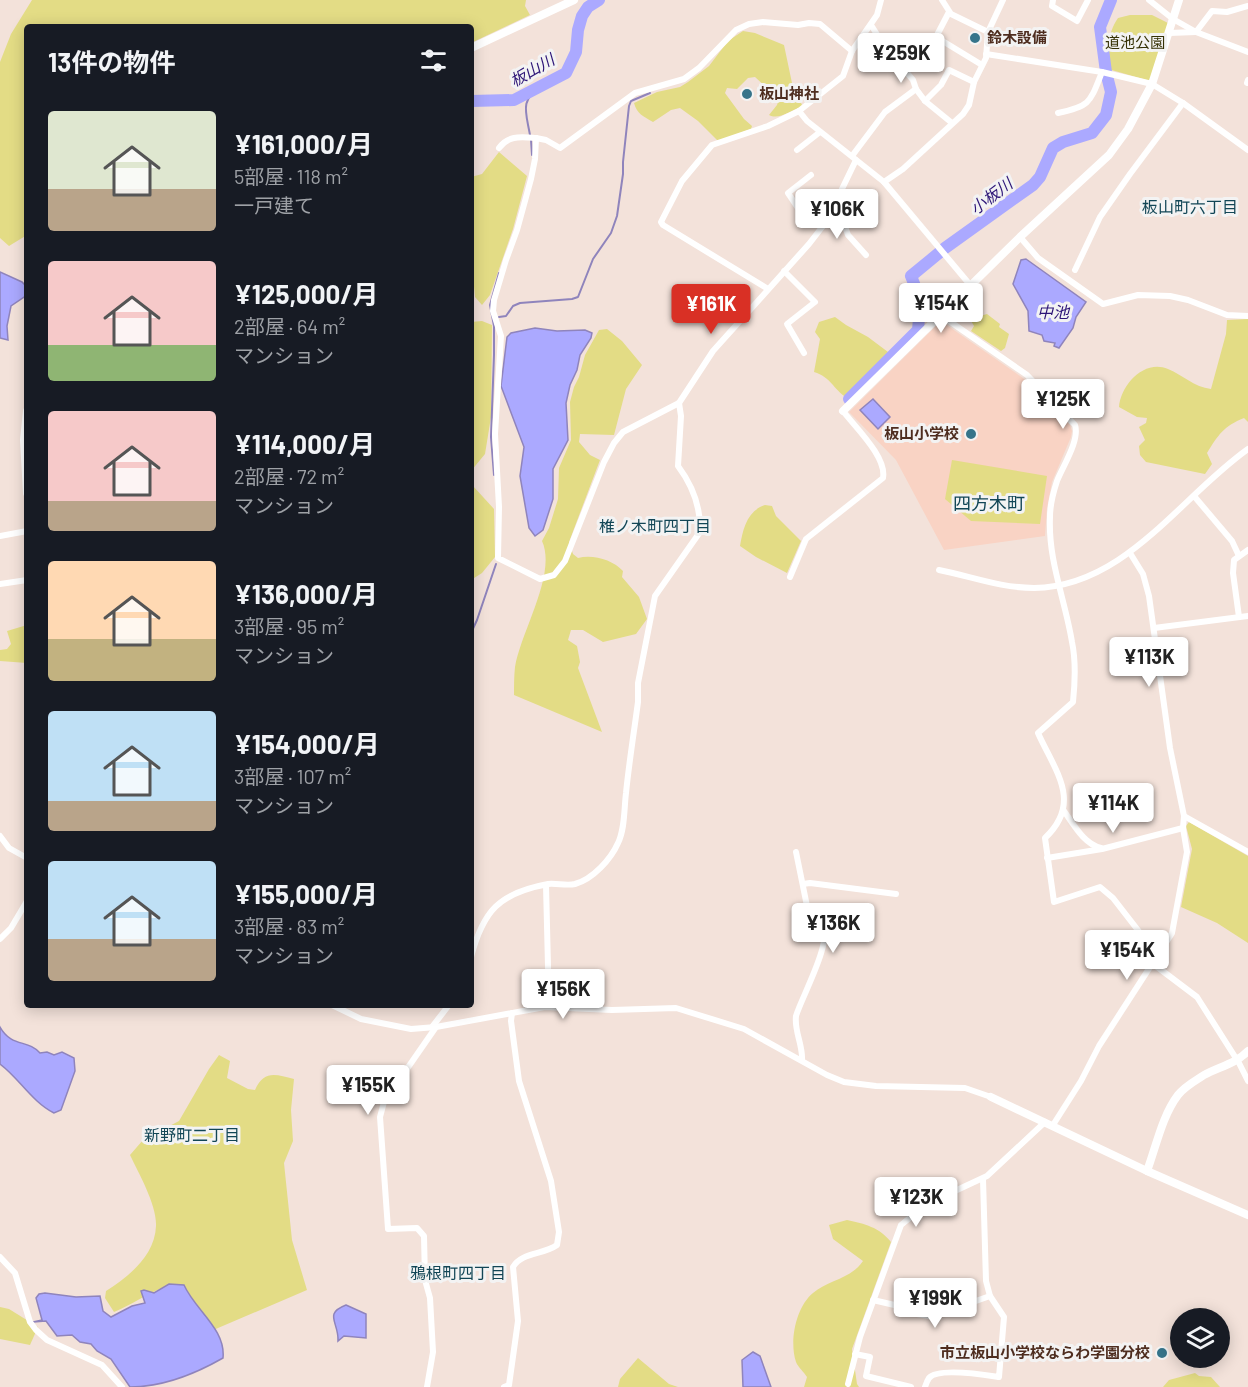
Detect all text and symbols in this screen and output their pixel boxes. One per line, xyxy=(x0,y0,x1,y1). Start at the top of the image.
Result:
place label: 鈴木設備 xyxy=(987,28,1047,46)
marker: 鈴木設備 xyxy=(968,31,982,45)
pin: ¥259K xyxy=(859,33,943,84)
park label: 道池公園 xyxy=(1105,33,1165,51)
text: ¥259K xyxy=(872,40,930,64)
icon: filters xyxy=(417,44,450,77)
text: 13件の物件 xyxy=(48,46,175,77)
water label: 板山川 xyxy=(506,48,559,90)
place label: 板山神社 xyxy=(759,84,819,102)
marker: 板山神社 xyxy=(740,87,754,101)
text: ¥161,000/月 xyxy=(234,128,373,159)
icon: home xyxy=(96,135,168,207)
text: 5部屋 · 118 m² xyxy=(234,164,348,188)
water label: 小板川 xyxy=(966,172,1017,218)
pin: ¥106K xyxy=(795,189,879,240)
text: 一戸建て xyxy=(234,193,314,217)
text: ¥106K xyxy=(809,196,865,220)
district label: 板山町六丁目 xyxy=(1142,197,1238,216)
text: ¥125,000/月 xyxy=(234,278,379,309)
pin: ¥154K xyxy=(899,283,983,334)
pin: ¥161K xyxy=(669,284,753,335)
icon: home xyxy=(96,285,168,357)
text: ¥154K xyxy=(913,290,969,314)
text: ¥161K xyxy=(686,291,737,315)
water label: 中池 xyxy=(1037,302,1071,321)
text: 2部屋 · 64 m² xyxy=(234,314,345,338)
text: マンション xyxy=(234,343,334,367)
pin: ¥125K xyxy=(1021,379,1105,430)
text: ¥125K xyxy=(1035,386,1091,410)
place label: 板山小学校 xyxy=(884,424,959,442)
marker: 板山小学校 xyxy=(964,427,978,441)
text: ¥114,000/月 xyxy=(234,428,375,459)
icon: home xyxy=(96,435,168,507)
text: 2部屋 · 72 m² xyxy=(234,464,344,488)
district label: 四方木町 xyxy=(953,492,1025,514)
text: マンション xyxy=(234,493,334,517)
district label: 椎ノ木町四丁目 xyxy=(599,516,711,535)
text: ¥136,000/月 xyxy=(234,578,378,609)
icon: home xyxy=(96,585,168,657)
text: 3部屋 · 95 m² xyxy=(234,614,344,638)
pin: ¥113K xyxy=(1107,637,1191,688)
text: マンション xyxy=(234,643,334,667)
text: ¥113K xyxy=(1123,644,1175,668)
text: ¥154,000/月 xyxy=(234,728,380,759)
icon: home xyxy=(96,735,168,807)
text: 3部屋 · 107 m² xyxy=(234,764,351,788)
pin: ¥114K xyxy=(1071,783,1155,834)
text: ¥114K xyxy=(1087,790,1139,814)
text: マンション xyxy=(234,793,334,817)
text: ¥155,000/月 xyxy=(234,878,378,909)
icon: home xyxy=(96,885,168,957)
pin: ¥136K xyxy=(791,903,875,954)
text: ¥136K xyxy=(806,910,860,934)
text: 3部屋 · 83 m² xyxy=(234,914,344,938)
pin: ¥154K xyxy=(1085,930,1169,981)
text: ¥154K xyxy=(1099,937,1155,961)
text: マンション xyxy=(234,943,334,967)
pin: ¥156K xyxy=(521,969,605,1020)
text: ¥156K xyxy=(536,976,590,1000)
pin: ¥155K xyxy=(326,1065,410,1116)
text: ¥155K xyxy=(341,1072,395,1096)
district label: 新野町二丁目 xyxy=(144,1125,240,1144)
pin: ¥123K xyxy=(874,1177,958,1228)
text: ¥123K xyxy=(888,1184,944,1208)
district label: 鴉根町四丁目 xyxy=(410,1263,506,1282)
pin: ¥199K xyxy=(893,1278,977,1329)
text: ¥199K xyxy=(908,1285,962,1309)
map controls xyxy=(1170,1308,1230,1368)
button: layers xyxy=(1170,1308,1230,1368)
place label: 市立板山小学校ならわ学園分校 xyxy=(940,1343,1150,1361)
marker: 市立板山小学校ならわ学園分校 xyxy=(1155,1346,1169,1360)

